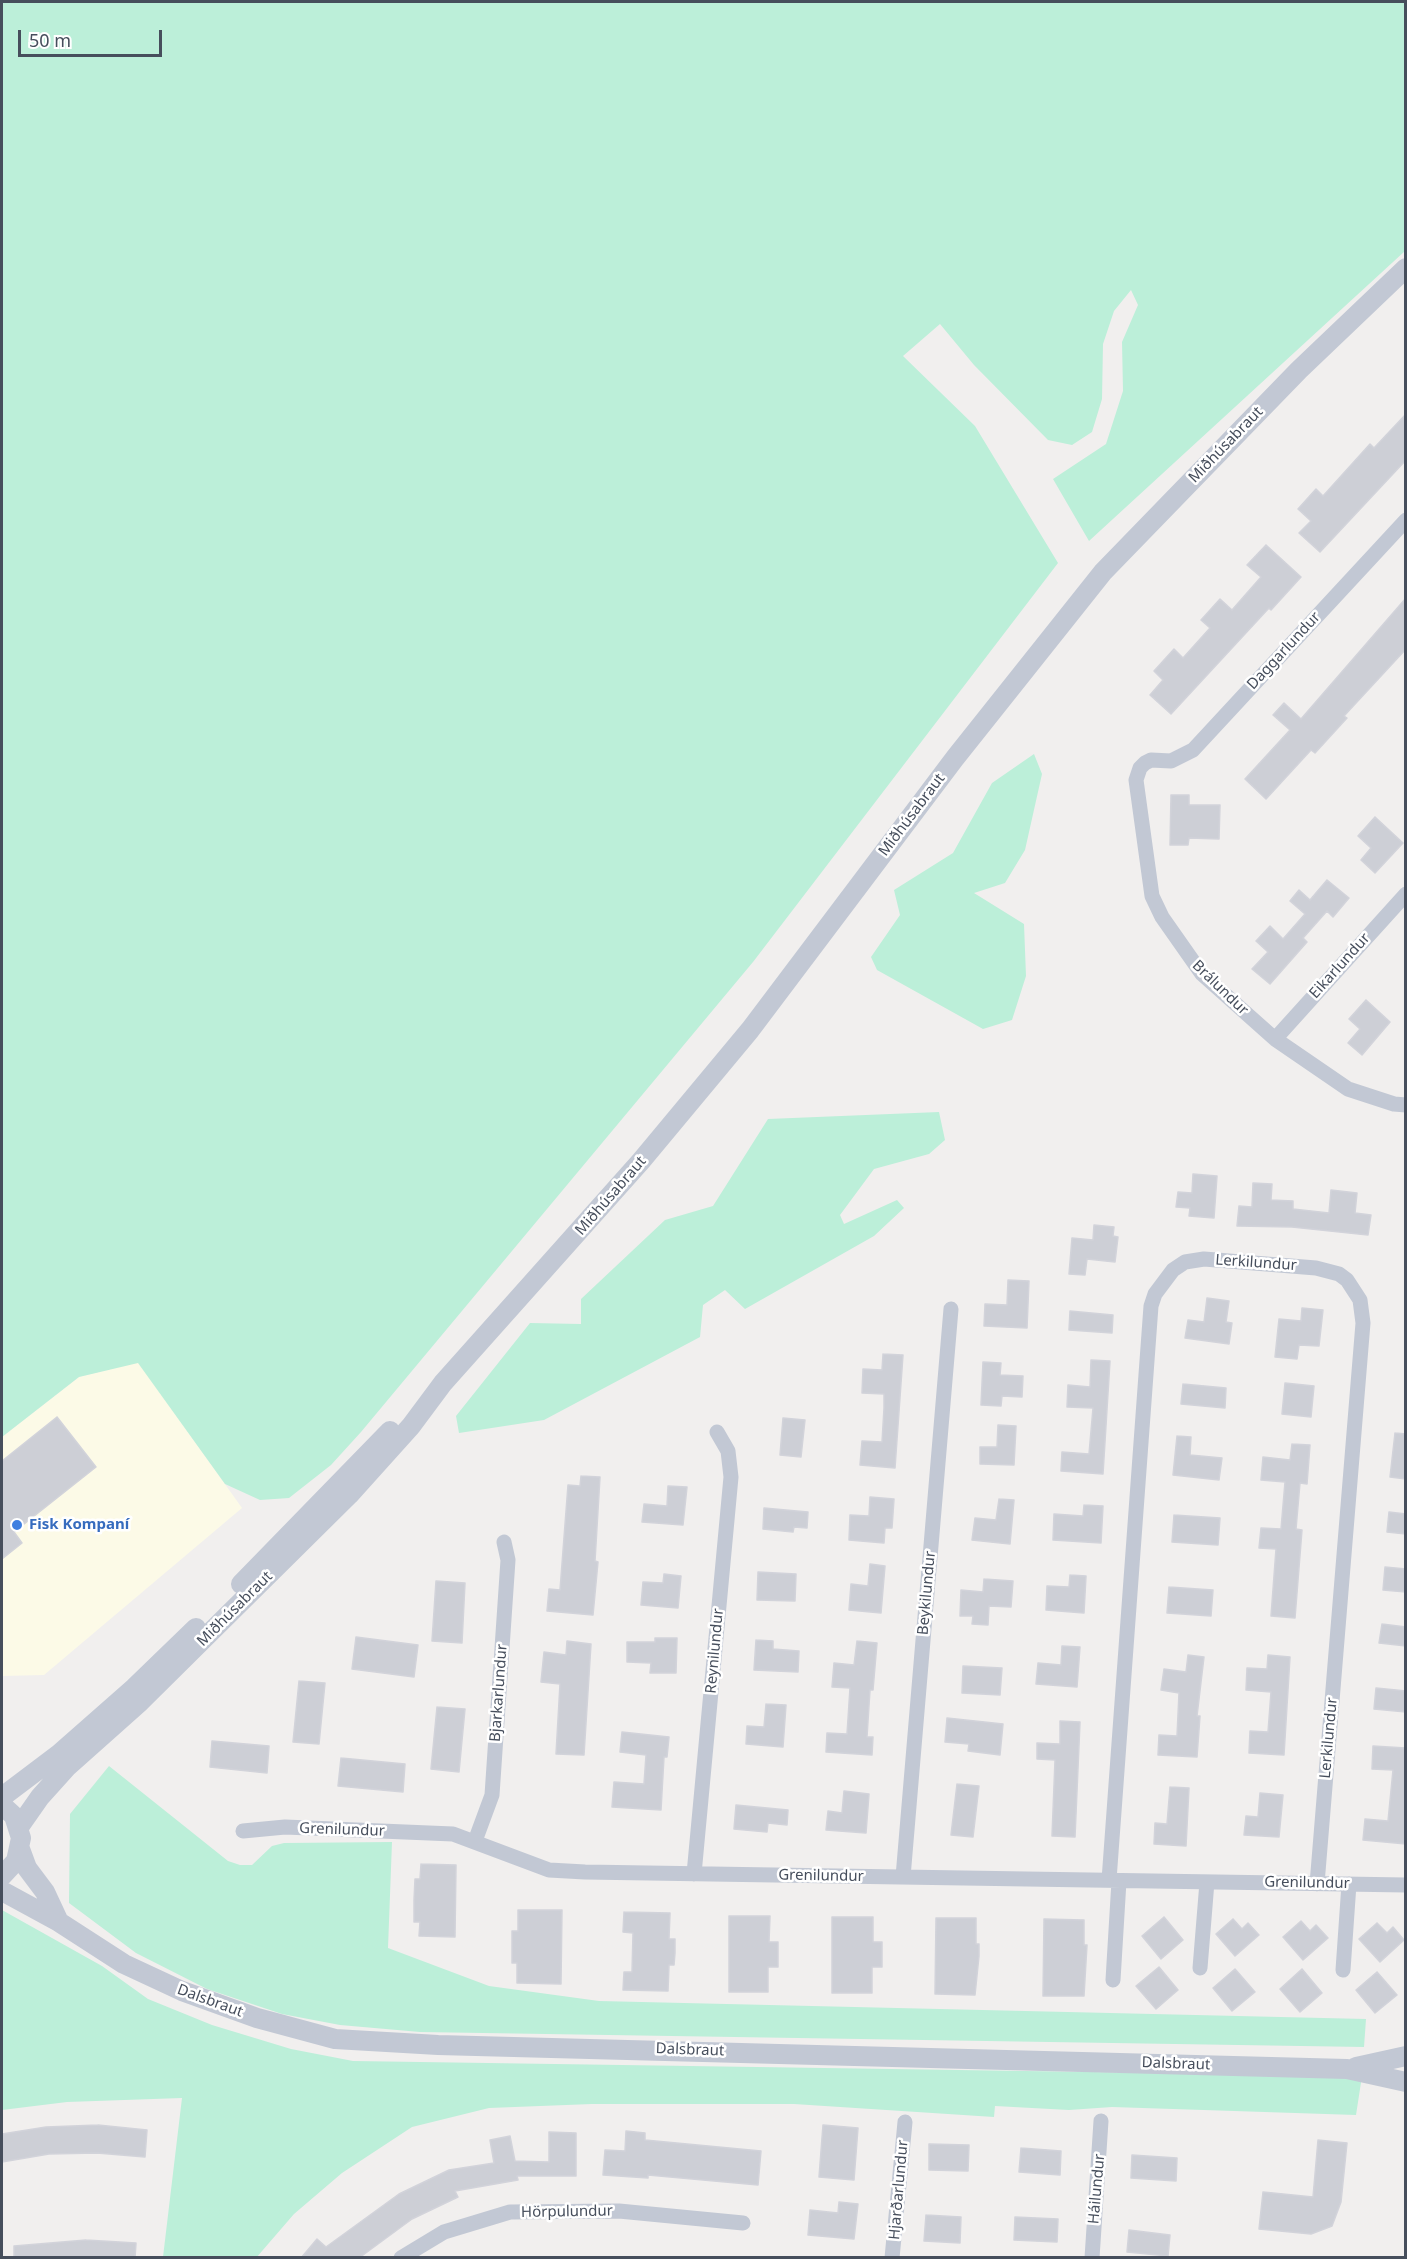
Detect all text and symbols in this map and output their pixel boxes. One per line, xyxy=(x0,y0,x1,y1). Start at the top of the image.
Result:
scale bar xyxy=(21,18,165,56)
text: 50 m xyxy=(29,28,71,52)
street label: Miðhúsabraut xyxy=(1185,403,1267,487)
street label: Daggarlundur xyxy=(1243,608,1325,694)
street label: Miðhúsabraut xyxy=(875,770,949,860)
street label: Eikarlundur xyxy=(1306,930,1374,1002)
street label: Brálundur xyxy=(1188,957,1252,1019)
street label: Miðhúsabraut xyxy=(572,1153,650,1239)
street label: Lerkilundur xyxy=(1215,1251,1297,1275)
place label: Fisk Kompaní xyxy=(29,1516,129,1534)
marker: Fisk Kompaní xyxy=(10,1518,24,1532)
street label: Beykilundur xyxy=(914,1550,940,1636)
street label: Miðhúsabraut xyxy=(194,1568,276,1650)
street label: Reynilundur xyxy=(702,1608,728,1694)
street label: Bjarkarlundur xyxy=(487,1644,511,1742)
street label: Lerkilundur xyxy=(1316,1697,1342,1779)
street label: Grenilundur xyxy=(299,1820,385,1840)
street label: Grenilundur xyxy=(778,1866,864,1886)
street label: Grenilundur xyxy=(1264,1873,1350,1893)
street label: Dalsbraut xyxy=(175,1981,245,2021)
street label: Dalsbraut xyxy=(655,2040,725,2060)
street label: Dalsbraut xyxy=(1141,2054,1211,2074)
street label: Hjarðarlundur xyxy=(886,2139,912,2241)
street label: Háilundur xyxy=(1085,2153,1109,2225)
street label: Hörpulundur xyxy=(521,2202,613,2222)

